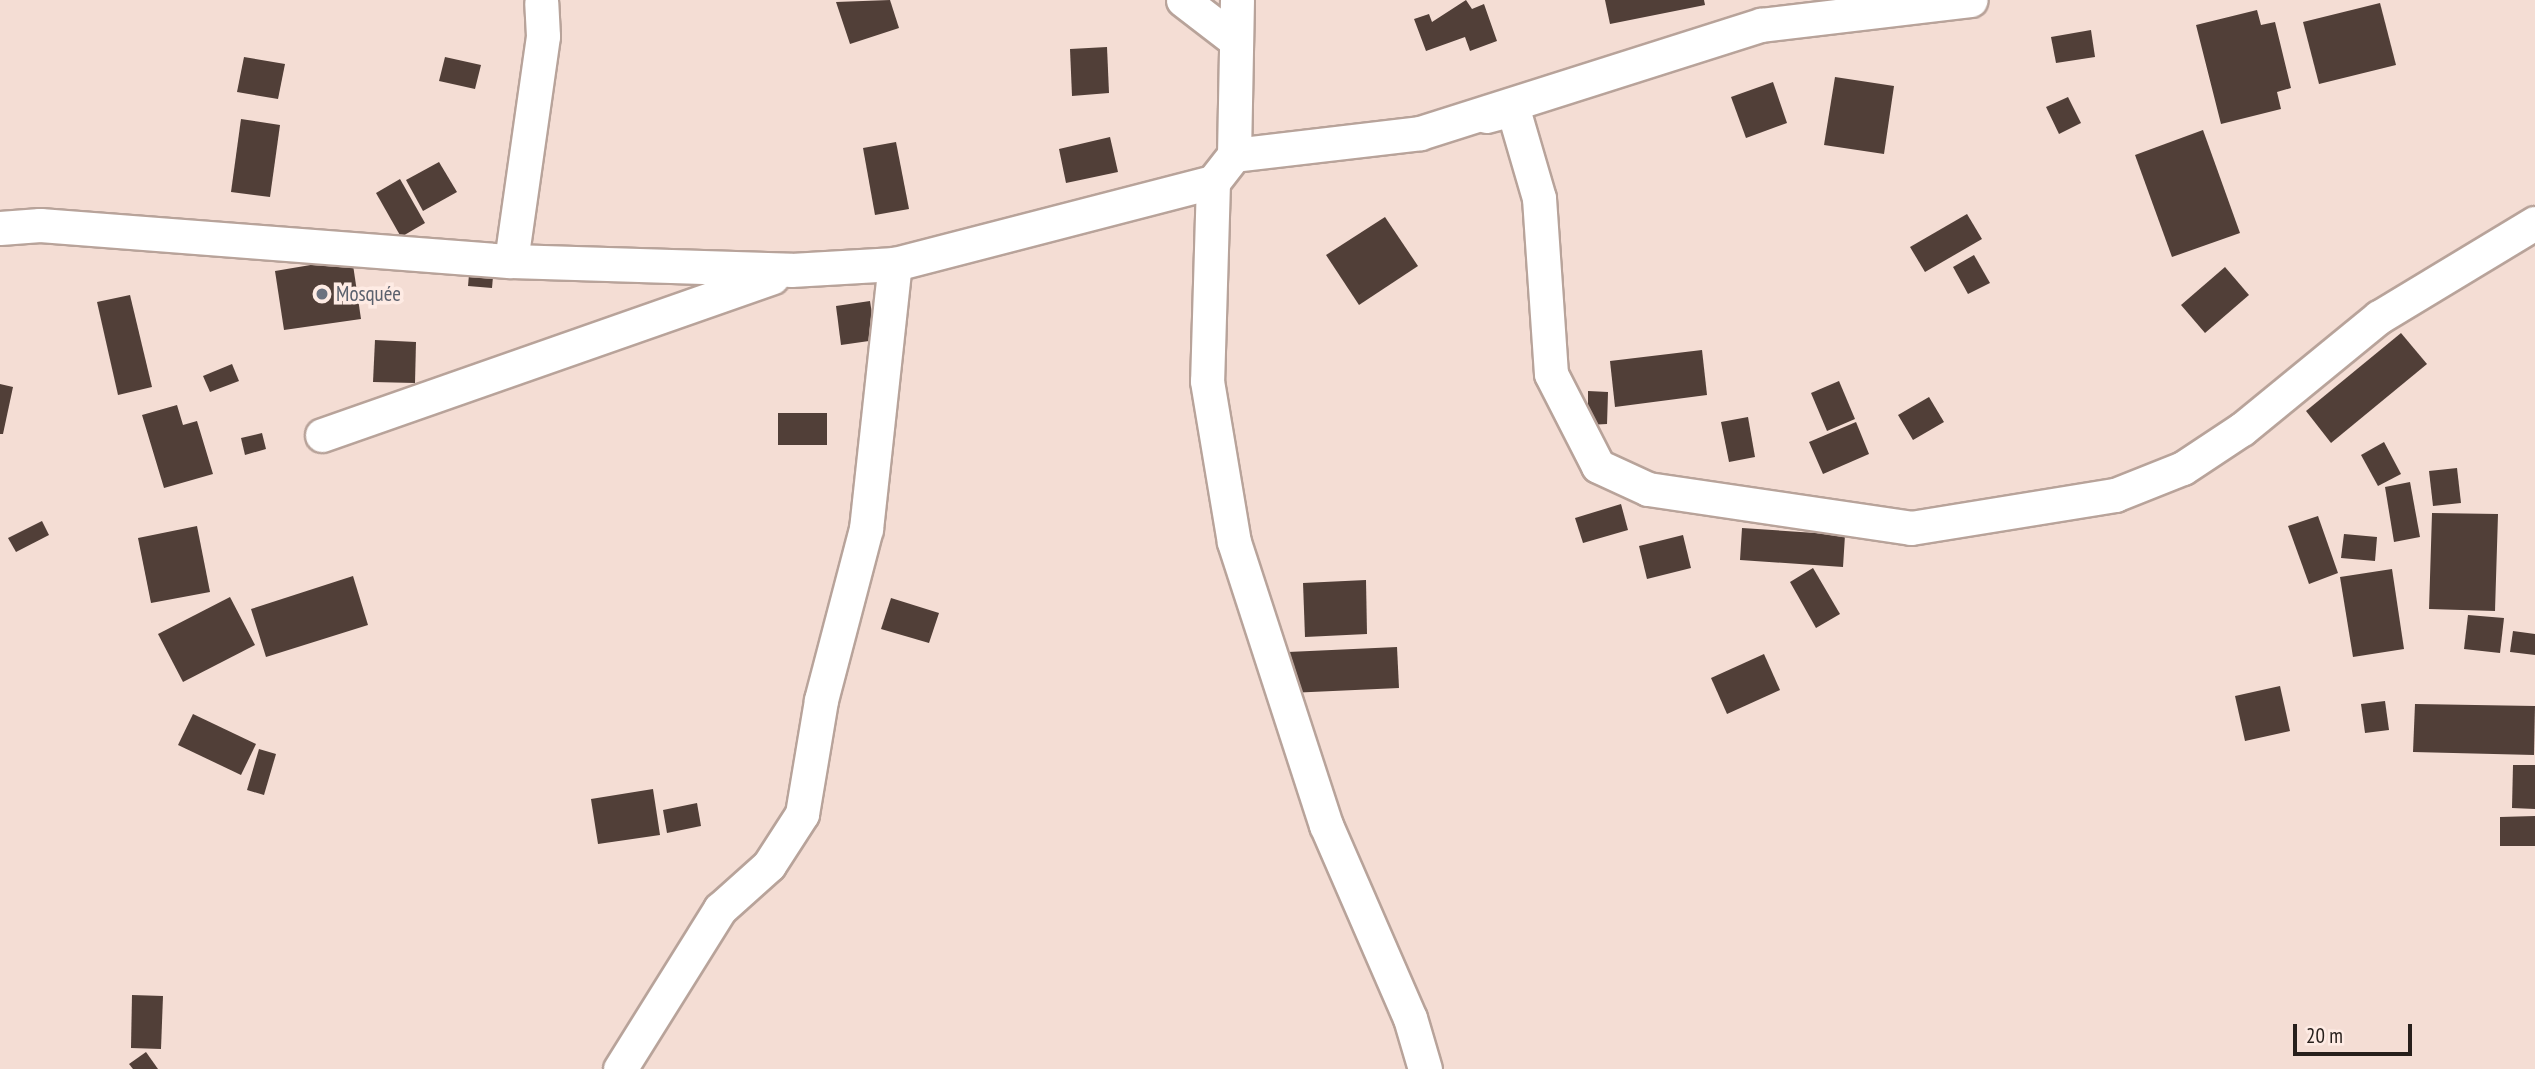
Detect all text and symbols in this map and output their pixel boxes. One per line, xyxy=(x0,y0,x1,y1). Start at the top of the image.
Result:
place label: Mosquée xyxy=(336,281,401,307)
marker: Mosquée xyxy=(314,286,330,302)
scale bar xyxy=(2297,1010,2416,1054)
text: 20 m xyxy=(2306,1022,2343,1049)

